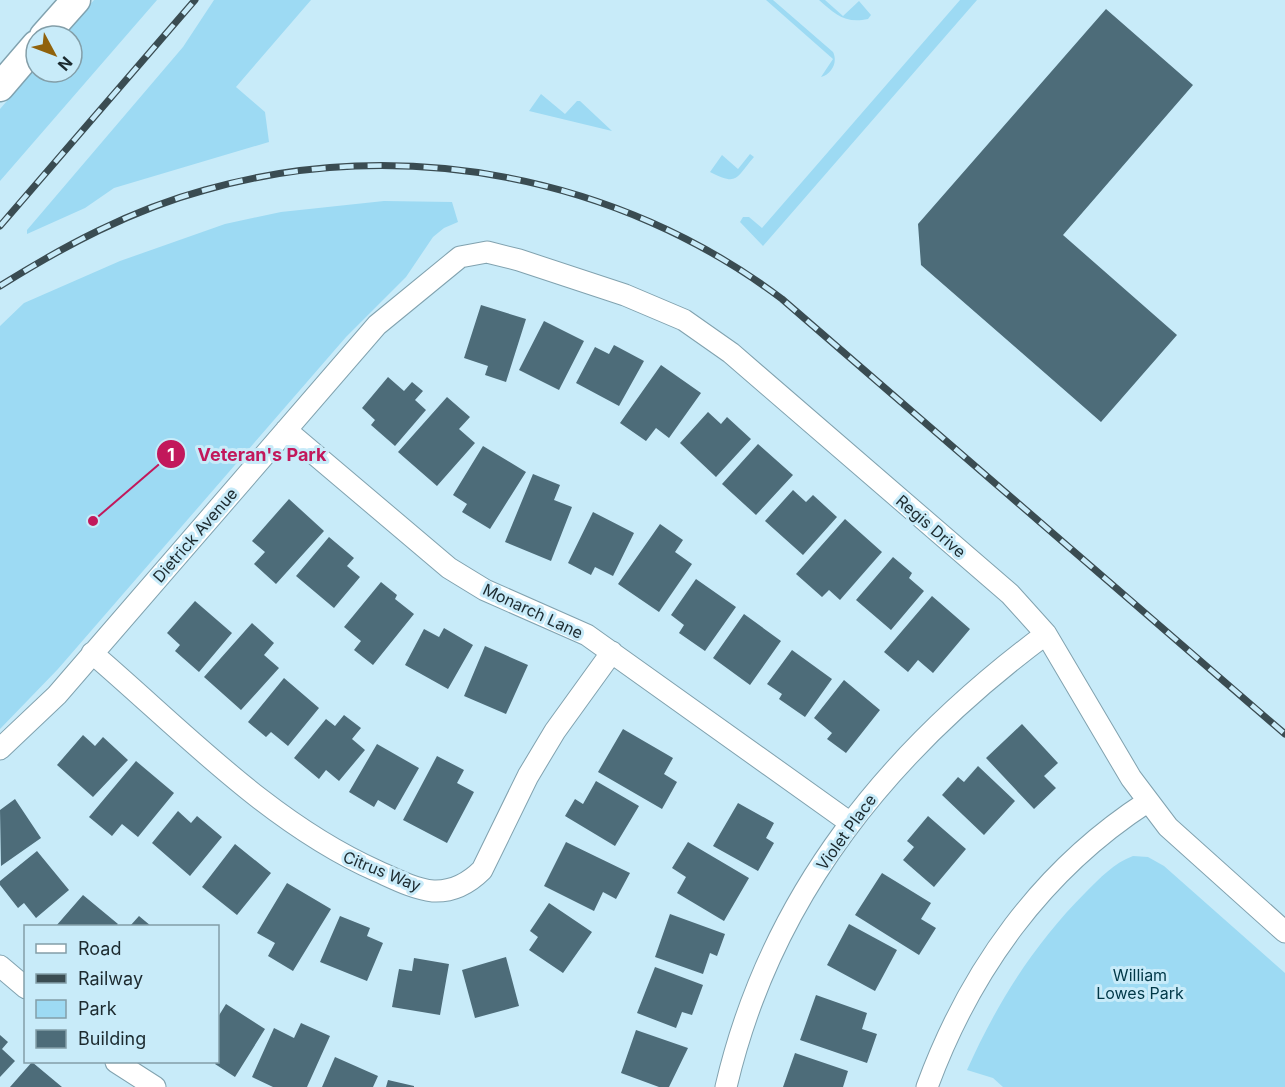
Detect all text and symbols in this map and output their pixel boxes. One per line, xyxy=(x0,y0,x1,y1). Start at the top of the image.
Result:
north arrow xyxy=(24,24,84,84)
text: N xyxy=(54,53,77,75)
callout: Veteran's Park xyxy=(156,436,339,472)
text: 1 xyxy=(167,444,175,465)
text: Veteran's Park xyxy=(198,444,327,465)
street label: Dietrick Avenue xyxy=(148,484,242,586)
street label: Regis Drive xyxy=(892,490,970,562)
street label: Monarch Lane xyxy=(480,579,586,643)
street label: Violet Place xyxy=(812,790,880,874)
street label: Citrus Way xyxy=(340,846,424,896)
legend xyxy=(24,925,219,1063)
text: Road xyxy=(78,938,121,959)
park label: William Lowes Park xyxy=(1096,965,1184,1003)
text: Railway xyxy=(78,968,143,989)
text: Park xyxy=(78,998,117,1019)
text: Building xyxy=(78,1028,146,1049)

